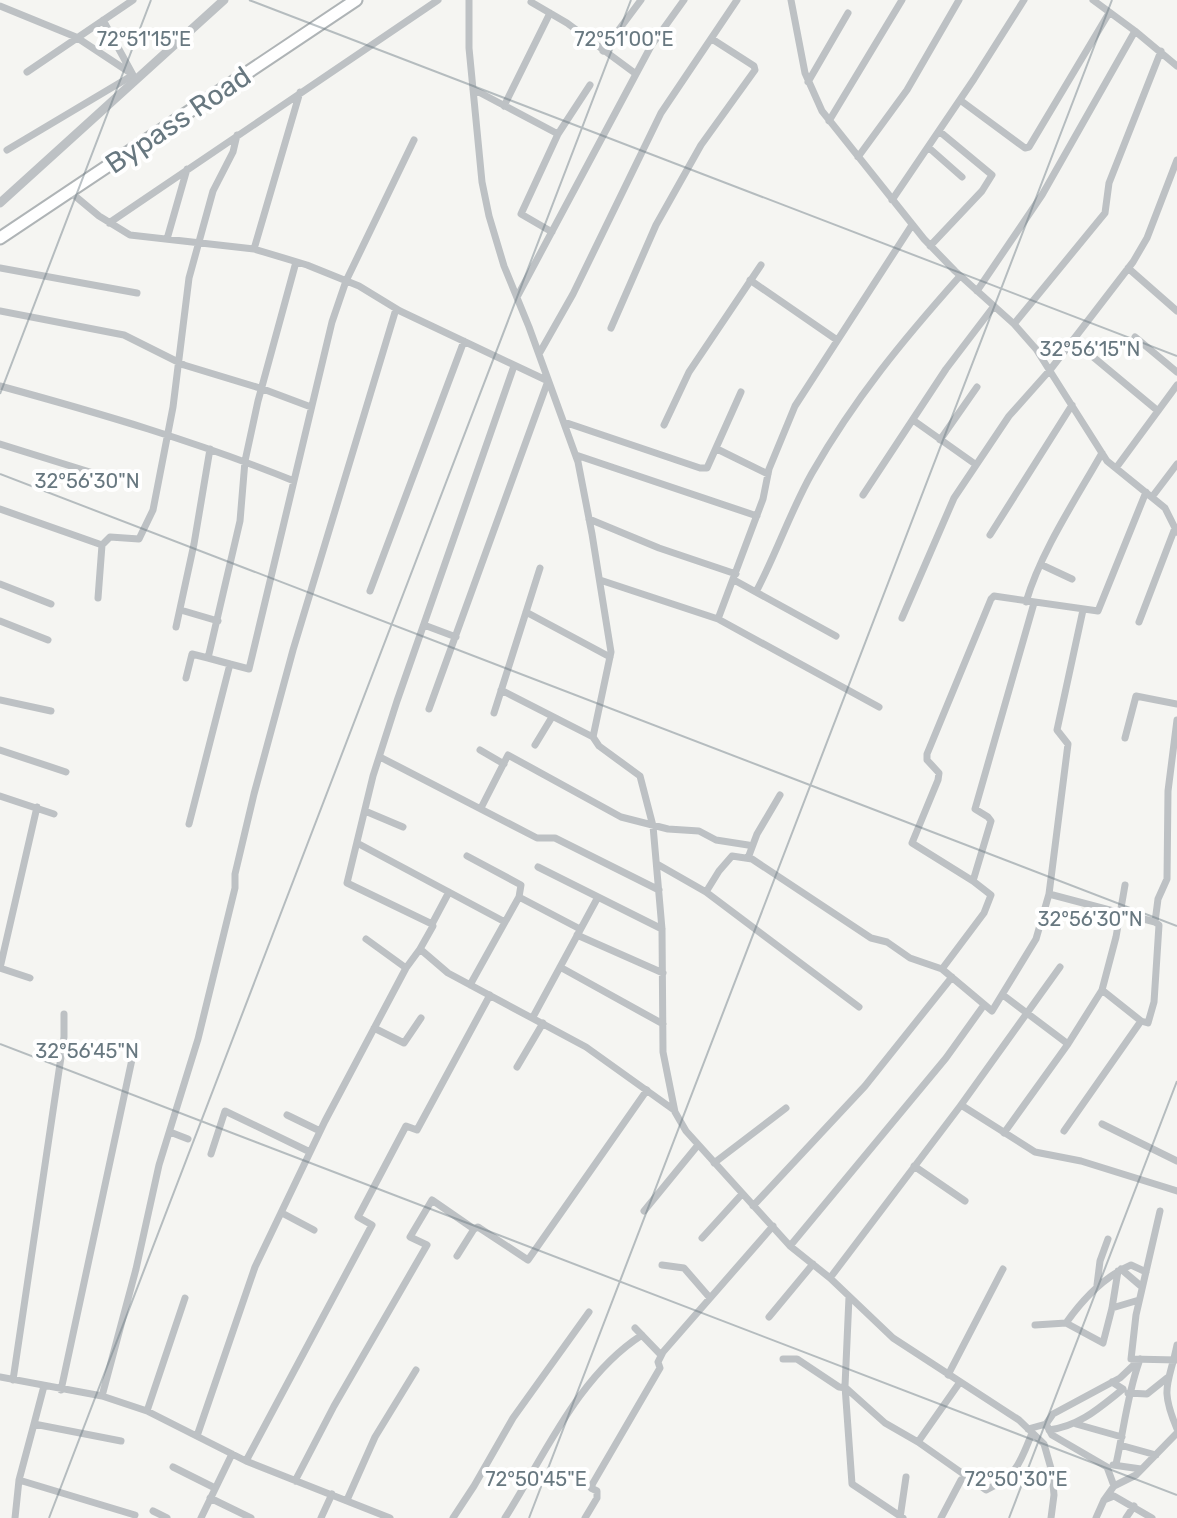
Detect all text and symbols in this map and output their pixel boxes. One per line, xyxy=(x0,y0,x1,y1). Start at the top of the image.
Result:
text: 72°51'15"E xyxy=(97,27,191,51)
text: 72°51'00"E xyxy=(574,27,674,51)
street label: Bypass Road xyxy=(99,59,257,181)
text: 32°56'15"N xyxy=(1040,337,1140,361)
text: 32°56'30"N xyxy=(34,469,140,493)
text: 32°56'30"N xyxy=(1037,907,1143,931)
text: 32°56'45"N xyxy=(35,1039,139,1063)
text: 72°50'45"E xyxy=(485,1467,587,1491)
text: 72°50'30"E xyxy=(964,1467,1068,1491)

